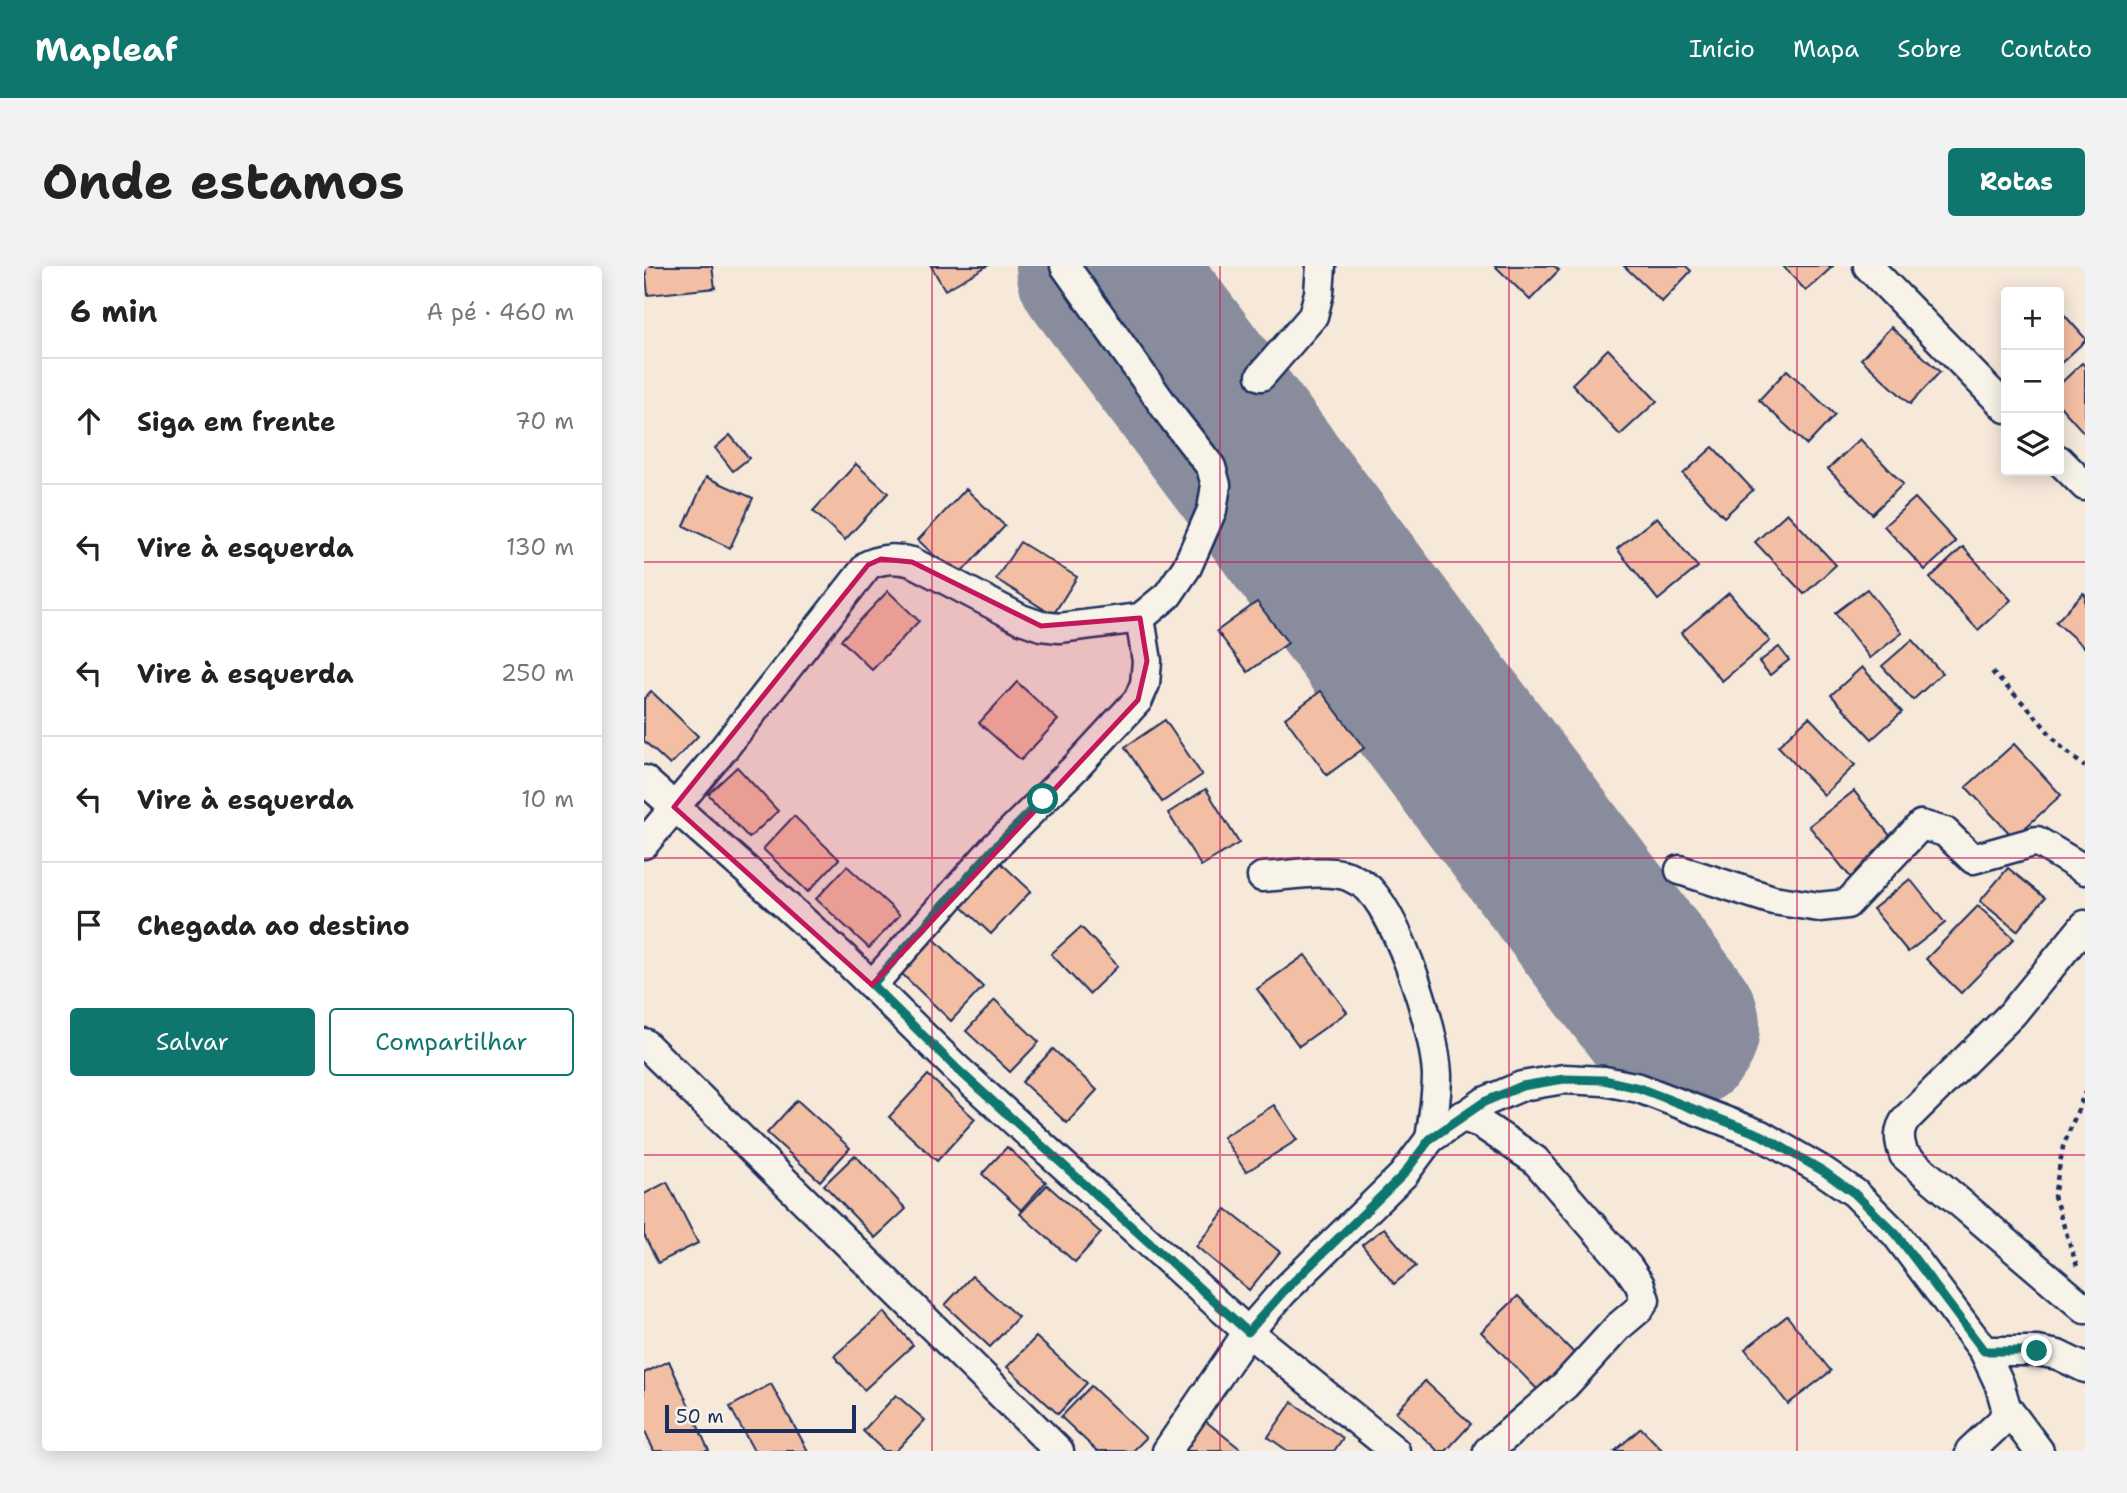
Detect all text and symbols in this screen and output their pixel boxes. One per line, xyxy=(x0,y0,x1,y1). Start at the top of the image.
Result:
text: Mapleaf xyxy=(35,27,178,72)
text: Início xyxy=(1689,33,1755,65)
text: Mapa xyxy=(1793,33,1859,65)
text: Sobre xyxy=(1897,33,1962,65)
text: Contato xyxy=(2000,33,2092,65)
button: Rotas xyxy=(1948,148,2085,216)
text: Onde estamos xyxy=(42,149,405,215)
map controls xyxy=(2001,287,2064,476)
button: + xyxy=(2001,287,2064,350)
text: 6 min xyxy=(70,291,157,332)
text: A pé · 460 m xyxy=(426,297,574,327)
button: − xyxy=(2001,350,2064,413)
icon: ahead xyxy=(70,402,108,440)
text: Siga em frente xyxy=(137,404,336,439)
text: 70 m xyxy=(515,406,574,436)
button: layers xyxy=(2001,413,2064,476)
icon: left xyxy=(70,528,108,566)
text: Vire à esquerda xyxy=(137,530,354,565)
text: 130 m xyxy=(506,532,574,562)
icon: left xyxy=(70,654,108,692)
text: Vire à esquerda xyxy=(137,656,354,691)
text: 250 m xyxy=(501,658,574,688)
icon: left xyxy=(70,780,108,818)
text: Vire à esquerda xyxy=(137,782,354,817)
route start xyxy=(1027,783,1058,814)
text: 10 m xyxy=(521,784,574,814)
icon: arrive xyxy=(70,906,108,944)
text: Chegada ao destino xyxy=(137,908,410,943)
button: Salvar xyxy=(70,1008,315,1076)
button: Compartilhar xyxy=(329,1008,574,1076)
route end xyxy=(2021,1335,2052,1366)
scale bar xyxy=(665,1402,856,1434)
text: 50 m xyxy=(676,1404,724,1429)

